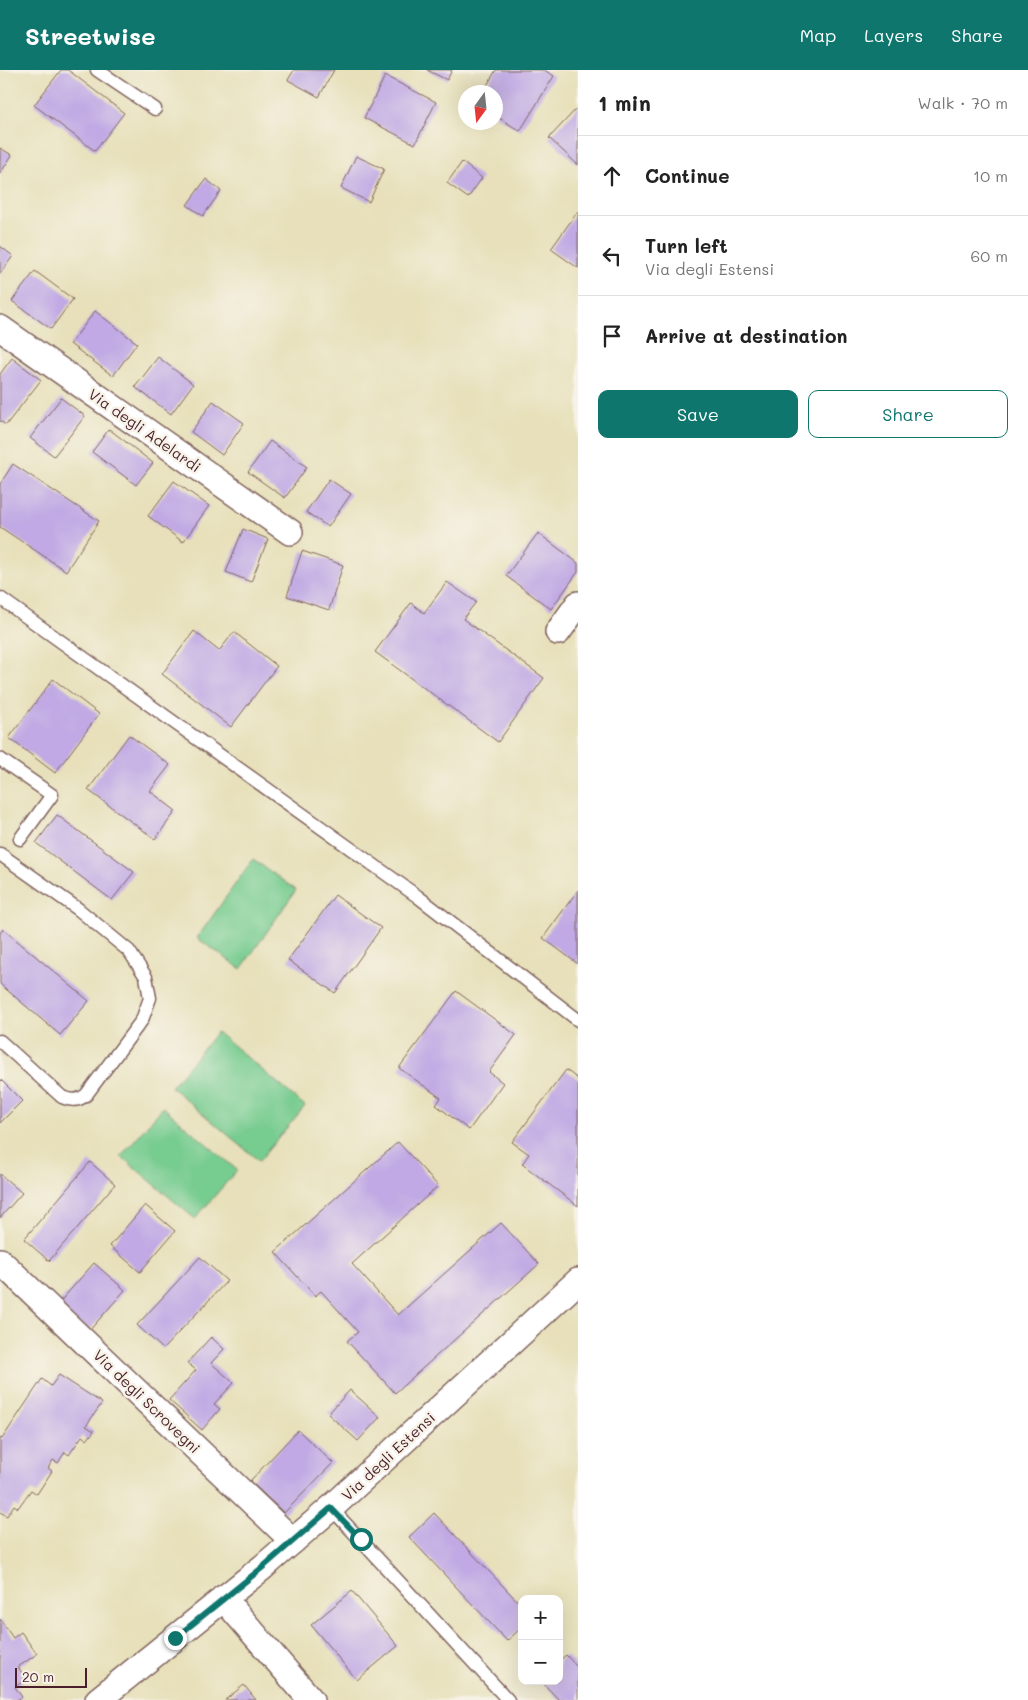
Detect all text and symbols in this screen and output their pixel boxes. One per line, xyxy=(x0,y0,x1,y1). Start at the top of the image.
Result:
text: Streetwise xyxy=(25,20,155,51)
text: Map xyxy=(800,23,836,47)
text: Layers xyxy=(864,23,923,47)
text: Share xyxy=(951,23,1003,47)
north arrow xyxy=(458,85,503,130)
text: 1 min xyxy=(598,89,651,116)
text: Walk · 70 m xyxy=(918,92,1008,113)
icon: ahead xyxy=(598,162,626,190)
text: Continue xyxy=(645,163,730,188)
text: 10 m xyxy=(973,165,1008,186)
text: Turn left xyxy=(645,233,728,258)
icon: left xyxy=(598,242,626,270)
text: 60 m xyxy=(971,245,1008,266)
text: Via degli Estensi xyxy=(645,258,774,279)
icon: arrive xyxy=(598,322,626,350)
text: Arrive at destination xyxy=(645,323,848,348)
street label: Via degli Adelardi xyxy=(85,384,205,476)
button: Save xyxy=(598,390,798,438)
button: Share xyxy=(808,390,1008,438)
street label: Via degli Scrovegni xyxy=(89,1345,205,1457)
street label: Via degli Estensi xyxy=(337,1407,439,1505)
route start xyxy=(350,1528,373,1551)
map controls xyxy=(518,1595,563,1685)
button: + xyxy=(518,1595,563,1640)
route end xyxy=(164,1627,187,1650)
button: − xyxy=(518,1640,563,1685)
scale bar xyxy=(15,1665,88,1688)
text: 20 m xyxy=(22,1667,54,1686)

